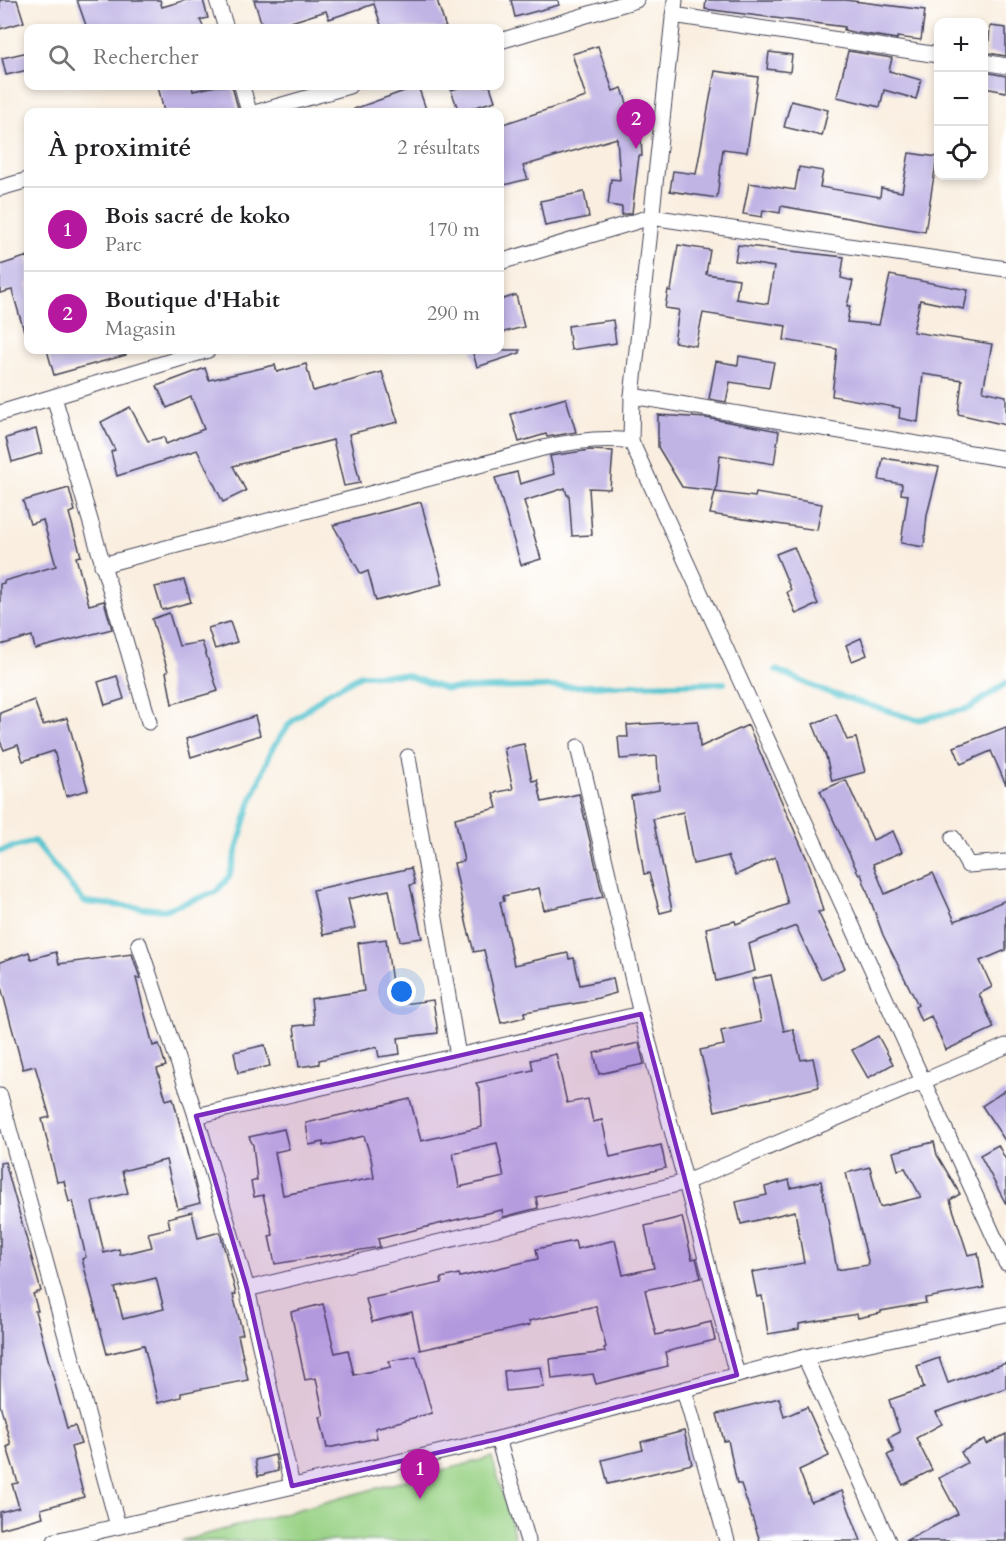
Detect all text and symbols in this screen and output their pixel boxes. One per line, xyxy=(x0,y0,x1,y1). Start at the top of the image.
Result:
map controls xyxy=(934,18,988,180)
button: + xyxy=(934,18,988,72)
search box xyxy=(24,24,504,90)
icon: search xyxy=(45,41,78,74)
text: Rechercher xyxy=(93,42,198,72)
button: − xyxy=(934,72,988,126)
pin: 2 xyxy=(616,100,656,149)
button: locate xyxy=(934,126,988,180)
text: À proximité xyxy=(48,130,191,165)
text: 2 résultats xyxy=(397,134,480,161)
text: Bois sacré de koko xyxy=(105,201,290,231)
text: 1 xyxy=(62,216,73,243)
text: 170 m xyxy=(427,216,480,243)
text: Parc xyxy=(105,231,142,258)
text: Boutique d'Habit xyxy=(105,285,280,315)
text: 2 xyxy=(62,300,73,327)
text: 290 m xyxy=(427,300,480,327)
text: Magasin xyxy=(105,315,176,342)
your location xyxy=(387,977,416,1006)
pin: 1 xyxy=(400,1450,440,1499)

